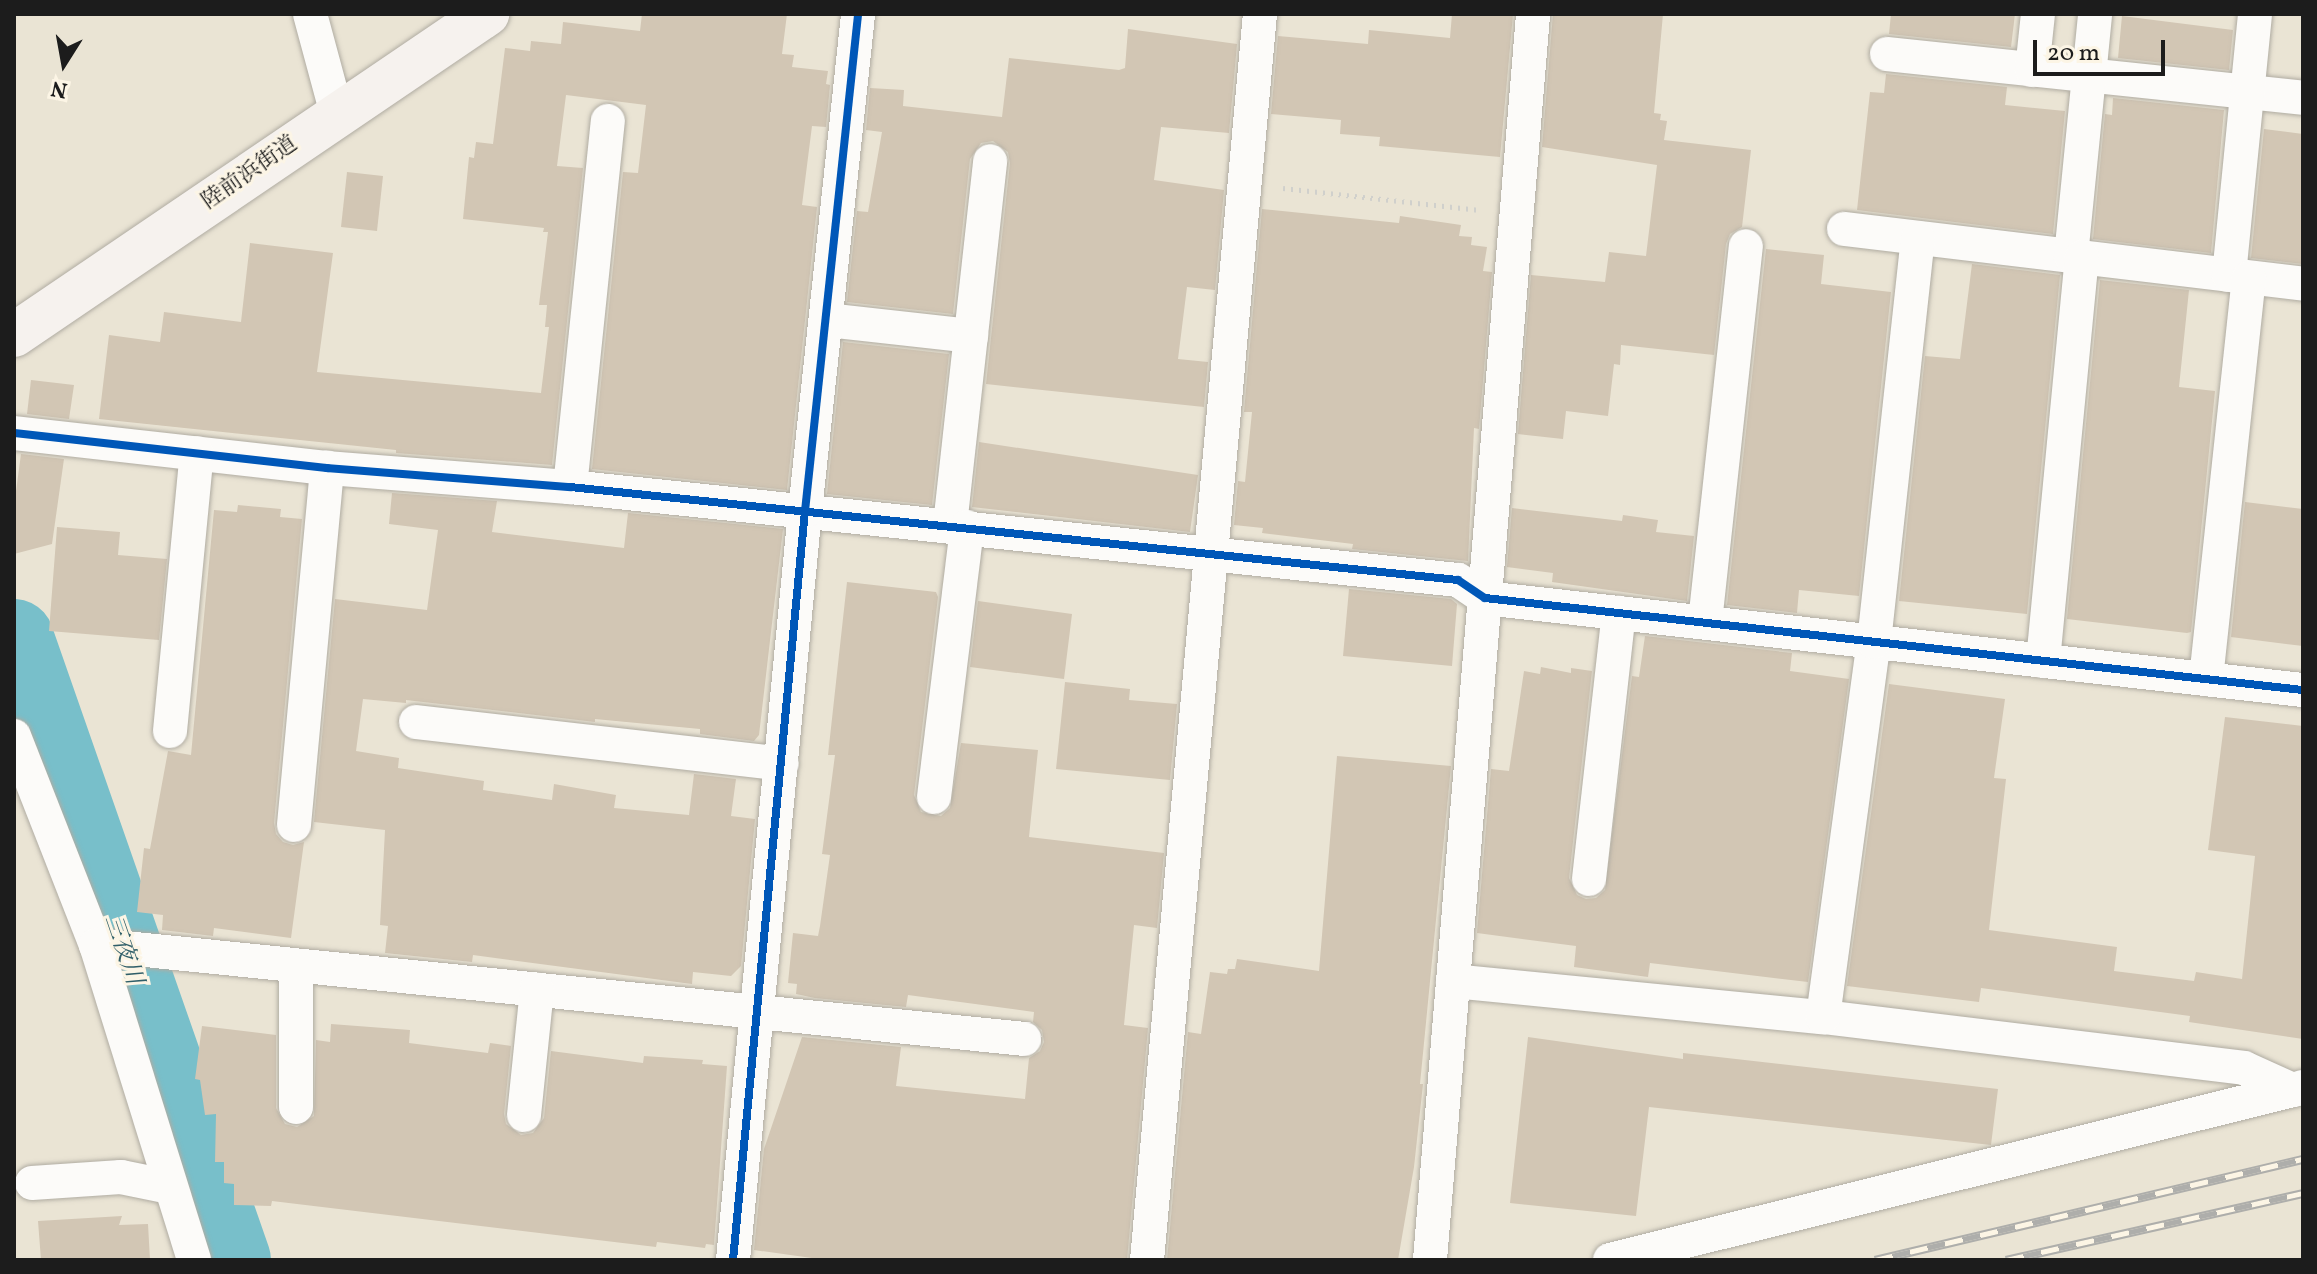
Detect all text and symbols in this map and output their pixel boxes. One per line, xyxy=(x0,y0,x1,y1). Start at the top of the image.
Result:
north arrow xyxy=(24,24,104,104)
scale bar xyxy=(2037,24,2169,74)
text: 20 m xyxy=(2047,37,2100,71)
text: N xyxy=(49,71,70,105)
street label: 陸前浜街道 xyxy=(197,131,303,215)
water label: 三夜川 xyxy=(97,911,147,989)

